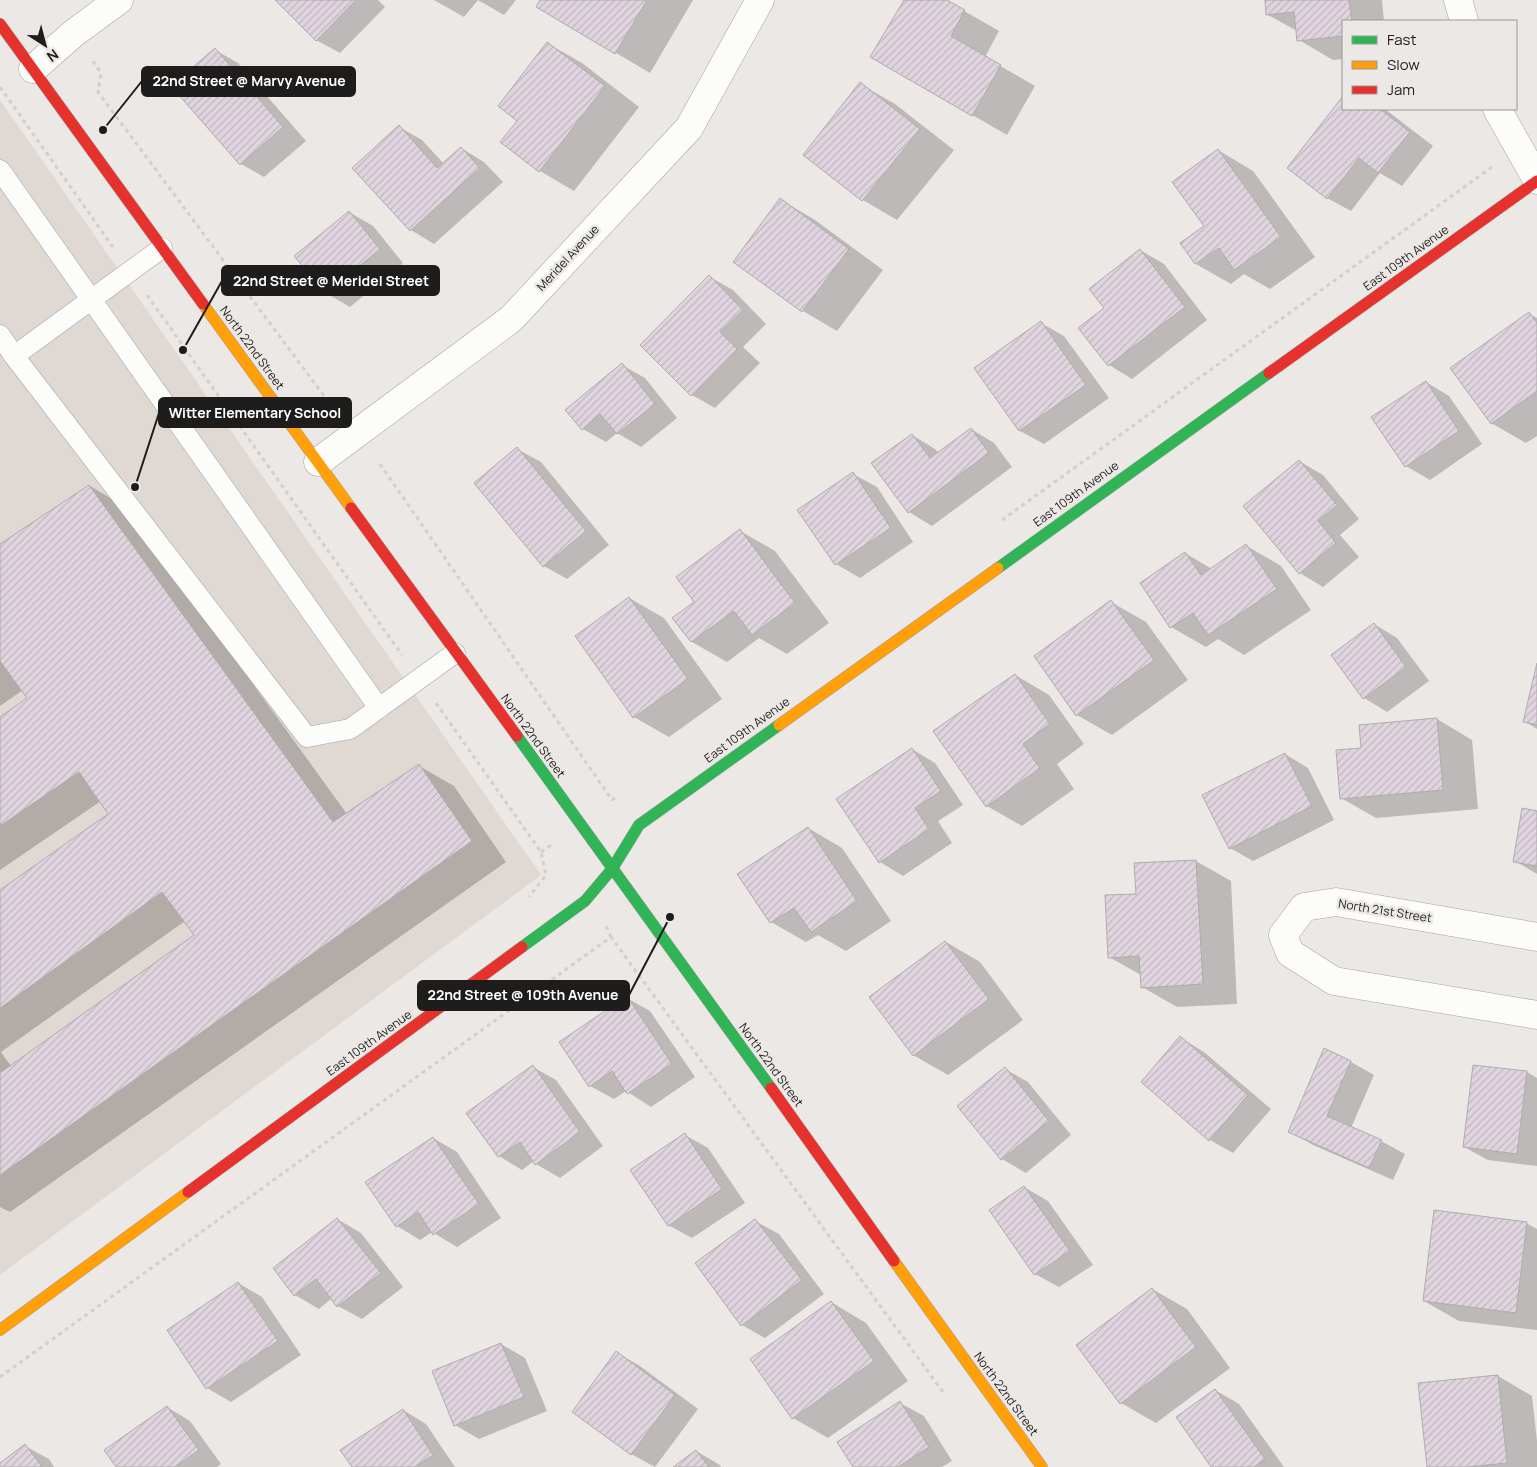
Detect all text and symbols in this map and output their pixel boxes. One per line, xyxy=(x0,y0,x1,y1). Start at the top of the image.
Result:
north arrow xyxy=(20,20,70,70)
legend xyxy=(1342,20,1517,110)
text: Fast xyxy=(1387,29,1416,50)
text: N xyxy=(43,45,63,67)
text: Slow xyxy=(1387,54,1420,75)
callout: 22nd Street @ Marvy Avenue xyxy=(142,67,355,96)
text: 22nd Street @ Marvy Avenue xyxy=(152,71,346,90)
text: Jam xyxy=(1387,79,1415,100)
street label: Meridel Avenue xyxy=(533,221,603,294)
street label: East 109th Avenue xyxy=(1360,221,1452,294)
callout: 22nd Street @ Meridel Street xyxy=(222,266,439,295)
text: 22nd Street @ Meridel Street xyxy=(233,271,429,290)
street label: North 22nd Street xyxy=(216,302,289,393)
callout: Witter Elementary School xyxy=(159,398,351,427)
text: Witter Elementary School xyxy=(169,403,341,422)
street label: East 109th Avenue xyxy=(1030,457,1122,530)
street label: North 22nd Street xyxy=(497,690,570,781)
street label: East 109th Avenue xyxy=(701,693,793,766)
street label: North 21st Street xyxy=(1337,895,1433,926)
callout: 22nd Street @ 109th Avenue xyxy=(418,981,629,1010)
text: 22nd Street @ 109th Avenue xyxy=(428,985,618,1004)
street label: East 109th Avenue xyxy=(323,1006,415,1079)
street label: North 22nd Street xyxy=(735,1019,808,1110)
street label: North 22nd Street xyxy=(970,1348,1043,1439)

